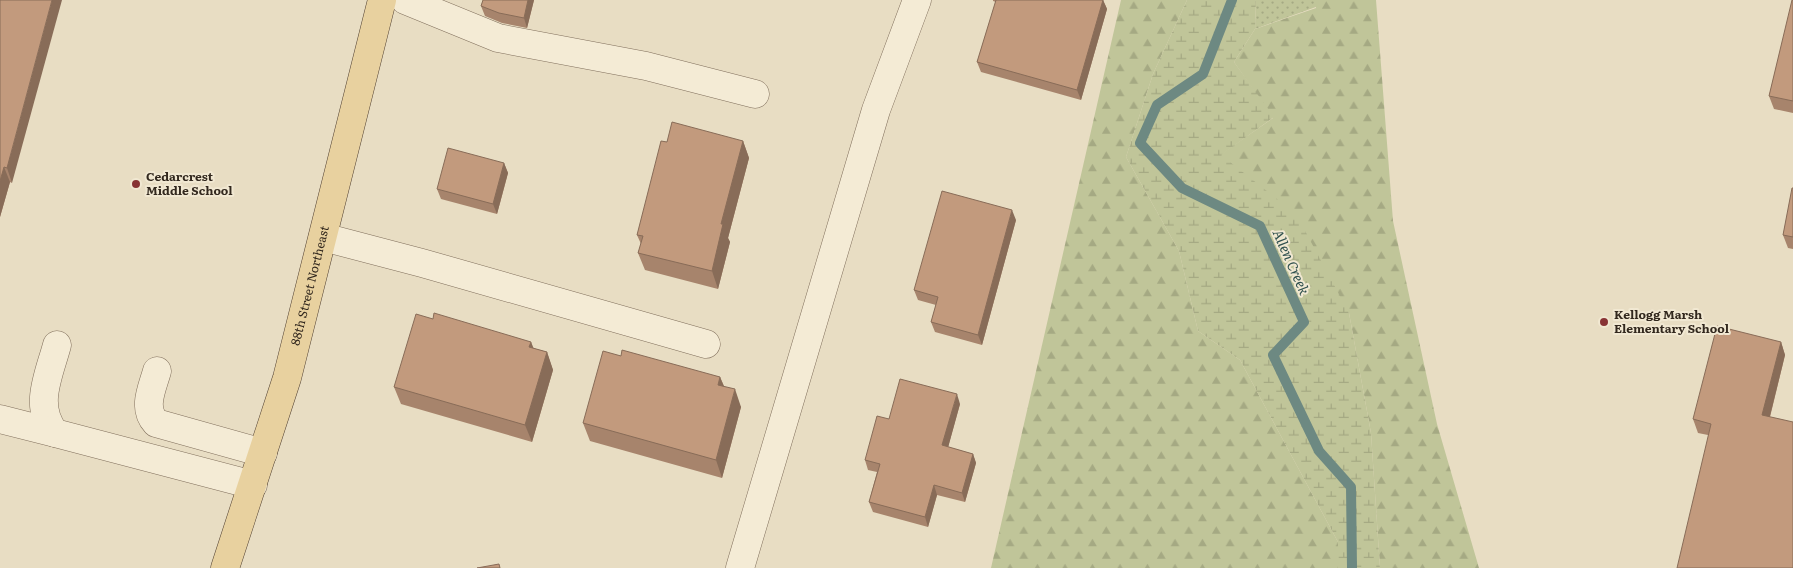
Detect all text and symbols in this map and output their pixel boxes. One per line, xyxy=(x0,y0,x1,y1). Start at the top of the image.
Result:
place label: Cedarcrest Middle School xyxy=(146,167,233,199)
marker: Cedarcrest Middle School xyxy=(130,178,142,190)
street label: 88th Street Northeast xyxy=(286,224,333,347)
water label: Allen Creek xyxy=(1269,226,1315,298)
place label: Kellogg Marsh Elementary School xyxy=(1614,305,1730,337)
marker: Kellogg Marsh Elementary School xyxy=(1598,316,1610,328)

